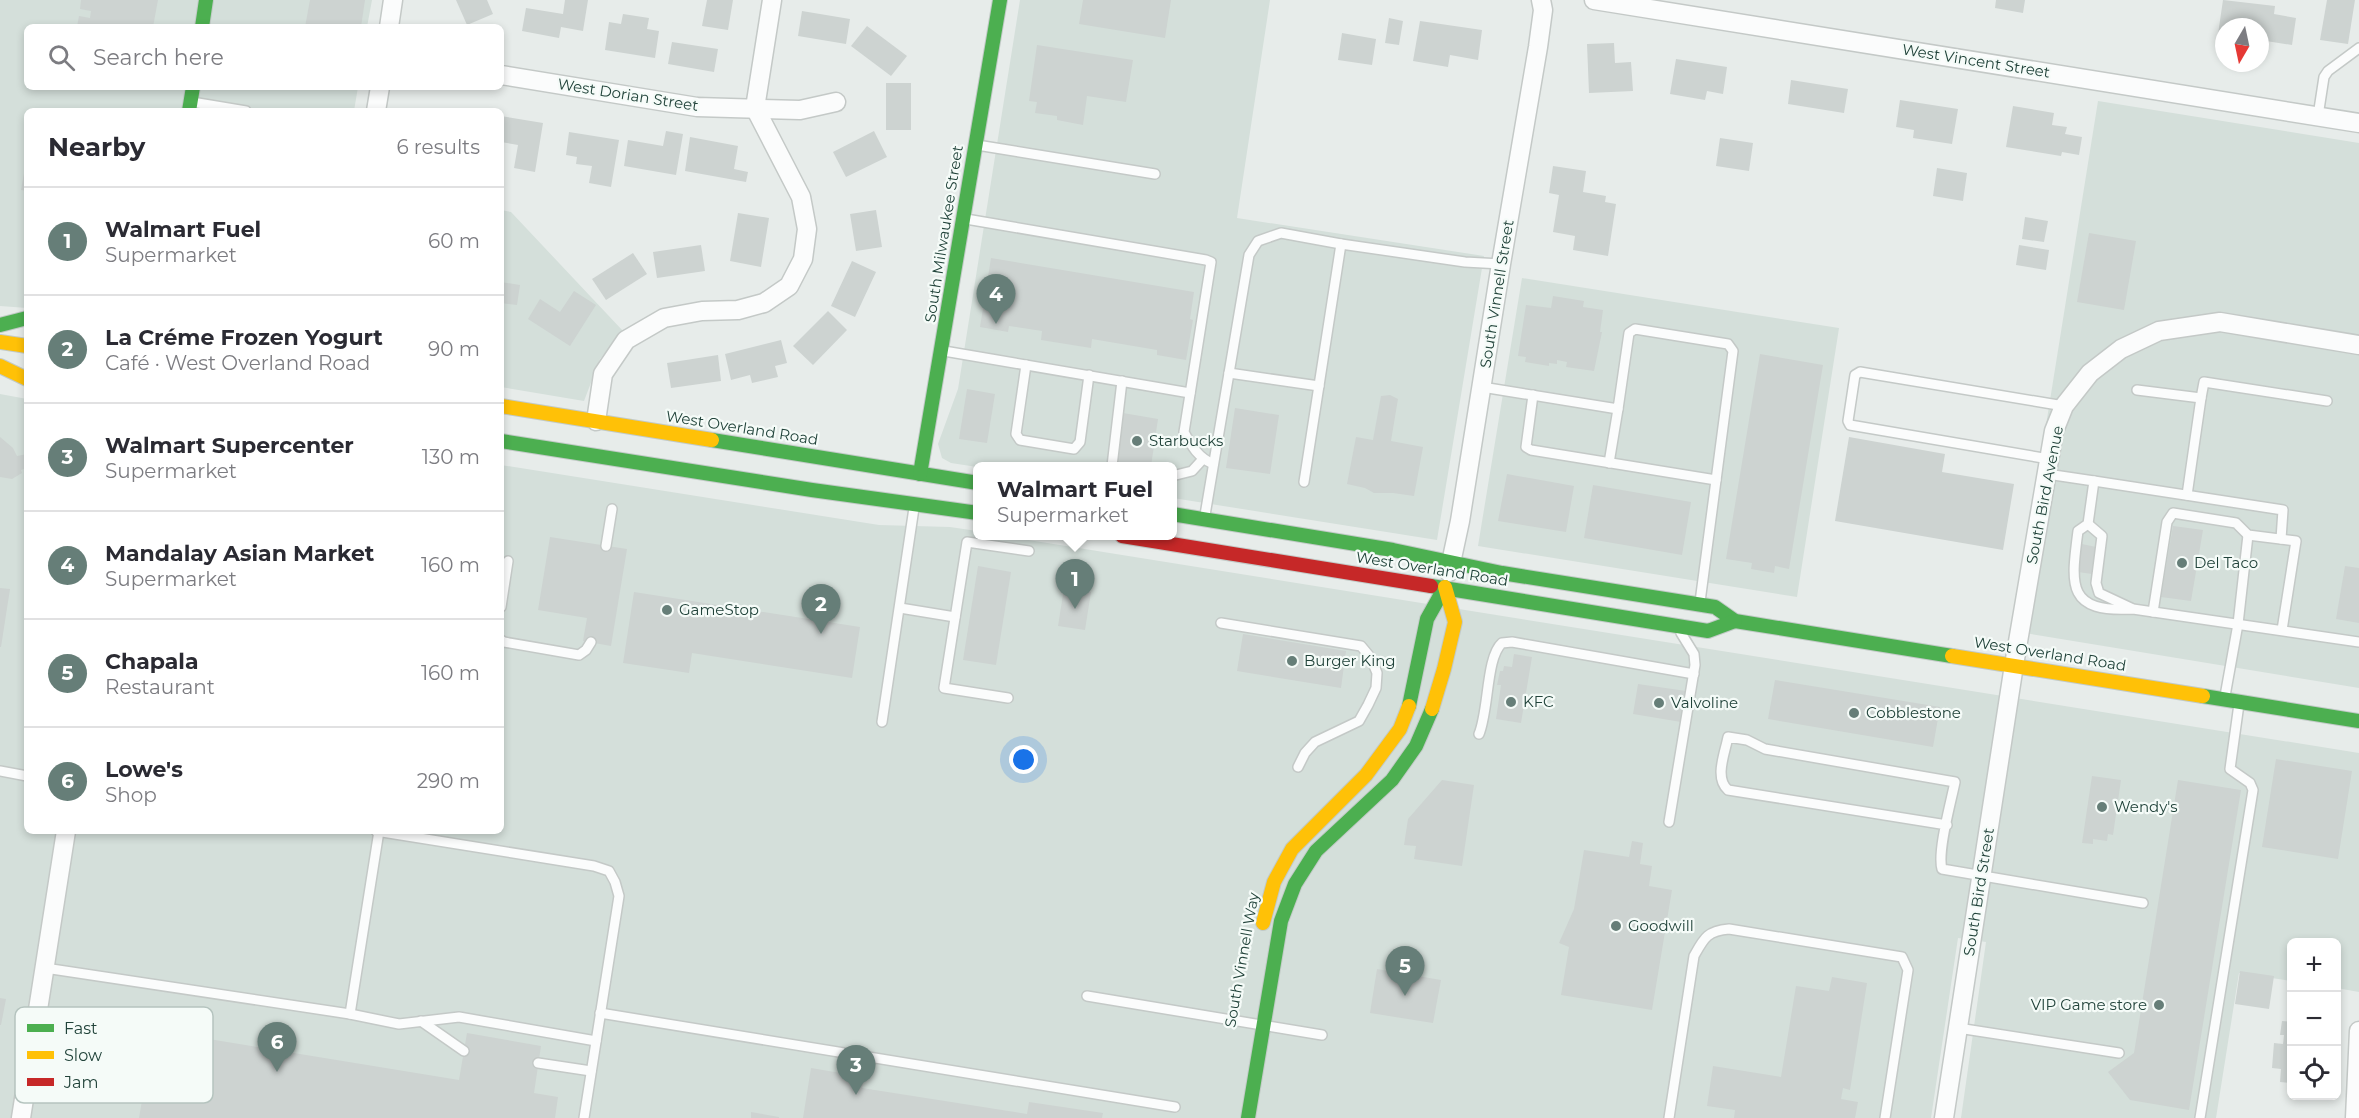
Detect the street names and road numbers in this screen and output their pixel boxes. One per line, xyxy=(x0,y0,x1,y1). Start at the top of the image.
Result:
street label: West Vincent Street xyxy=(1901,39,2051,82)
street label: West Dorian Street xyxy=(556,74,700,115)
street label: South Milwaukee Street xyxy=(920,144,967,324)
street label: South Vinnell Street xyxy=(1475,218,1518,369)
street label: West Overland Road xyxy=(665,406,820,449)
street label: South Bird Avenue xyxy=(2022,424,2067,566)
street label: West Overland Road xyxy=(1355,547,1510,590)
street label: West Overland Road xyxy=(1973,632,2128,675)
street label: South Bird Street xyxy=(1959,826,1998,957)
street label: South Vinnell Way xyxy=(1220,890,1263,1029)

